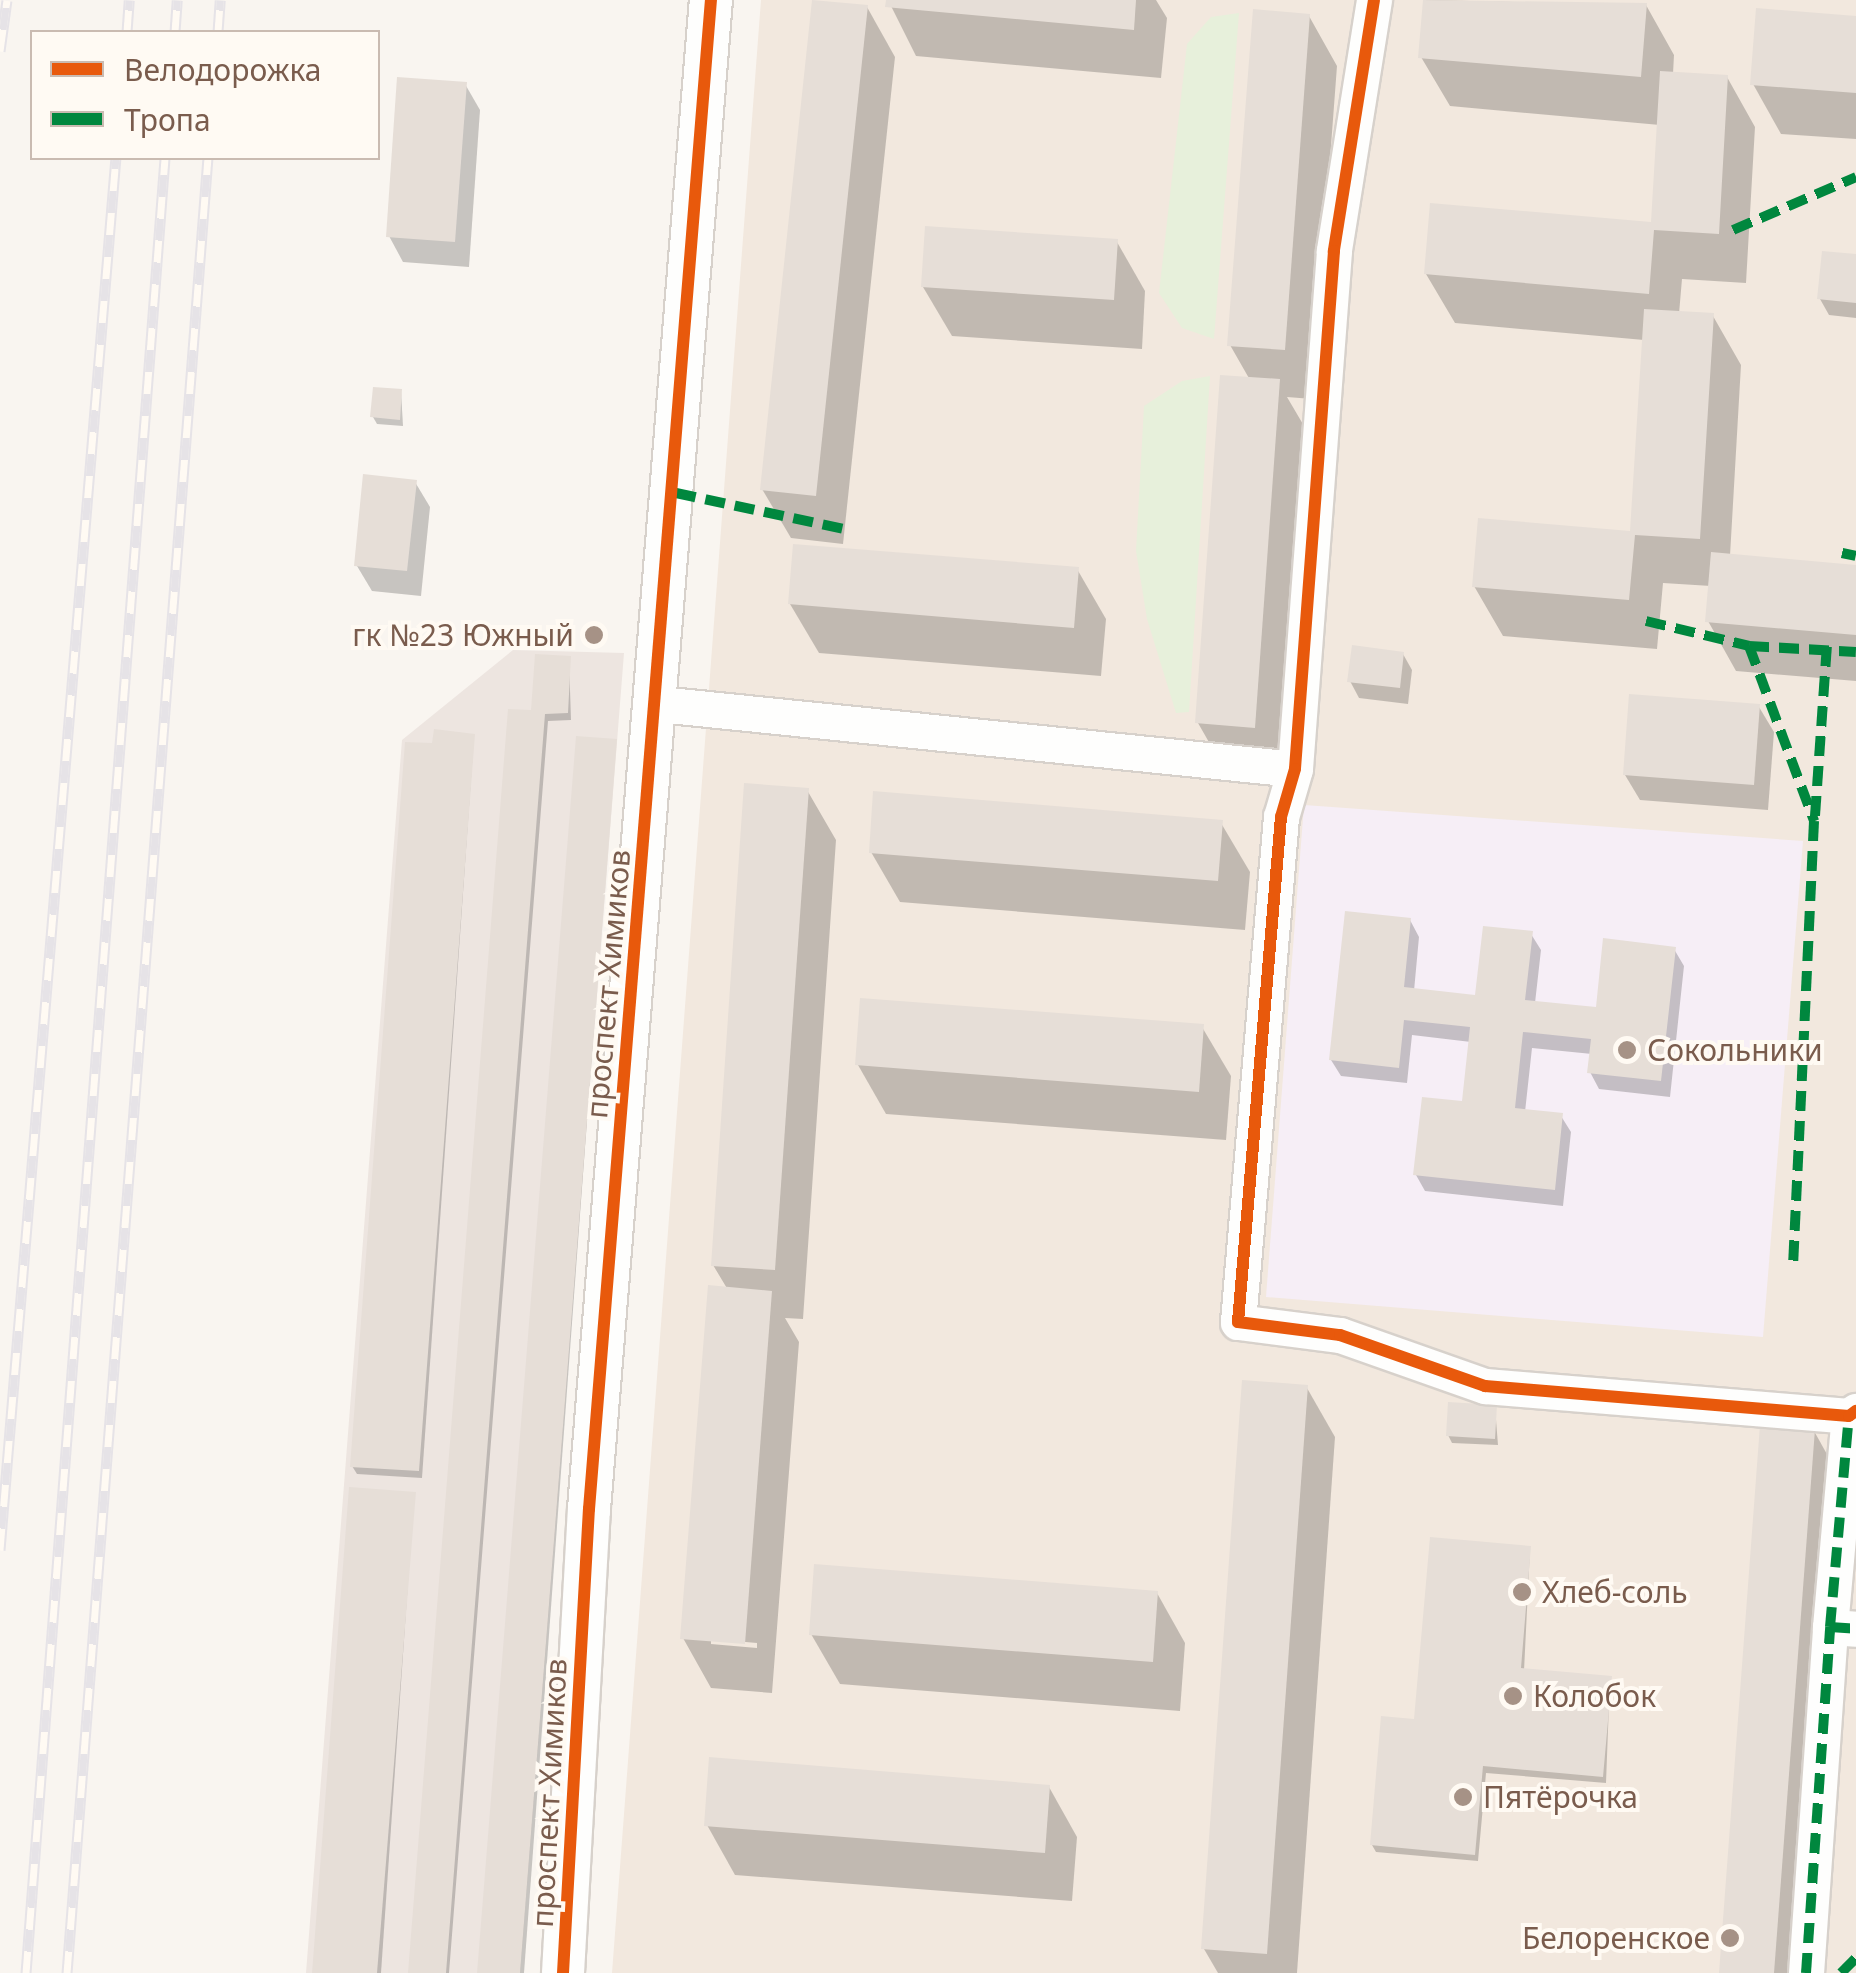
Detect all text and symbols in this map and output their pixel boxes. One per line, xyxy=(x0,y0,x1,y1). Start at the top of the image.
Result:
legend xyxy=(30,30,380,160)
text: Велодорожка xyxy=(124,49,321,90)
text: Тропа xyxy=(124,99,211,140)
place label: гк №23 Южный xyxy=(352,617,574,653)
marker: гк №23 Южный xyxy=(583,624,605,646)
street label: проспект Химиков xyxy=(578,848,638,1120)
place label: Сокольники xyxy=(1647,1032,1823,1068)
marker: Сокольники xyxy=(1616,1039,1638,1061)
place label: Хлеб-соль xyxy=(1542,1574,1688,1610)
marker: Хлеб-соль xyxy=(1511,1581,1533,1603)
street label: проспект Химиков xyxy=(524,1658,574,1928)
place label: Колобок xyxy=(1533,1678,1656,1714)
marker: Колобок xyxy=(1502,1685,1524,1707)
place label: Пятёрочка xyxy=(1483,1779,1638,1815)
marker: Пятёрочка xyxy=(1452,1786,1474,1808)
place label: Белоренское xyxy=(1522,1920,1710,1956)
marker: Белоренское xyxy=(1719,1927,1741,1949)

